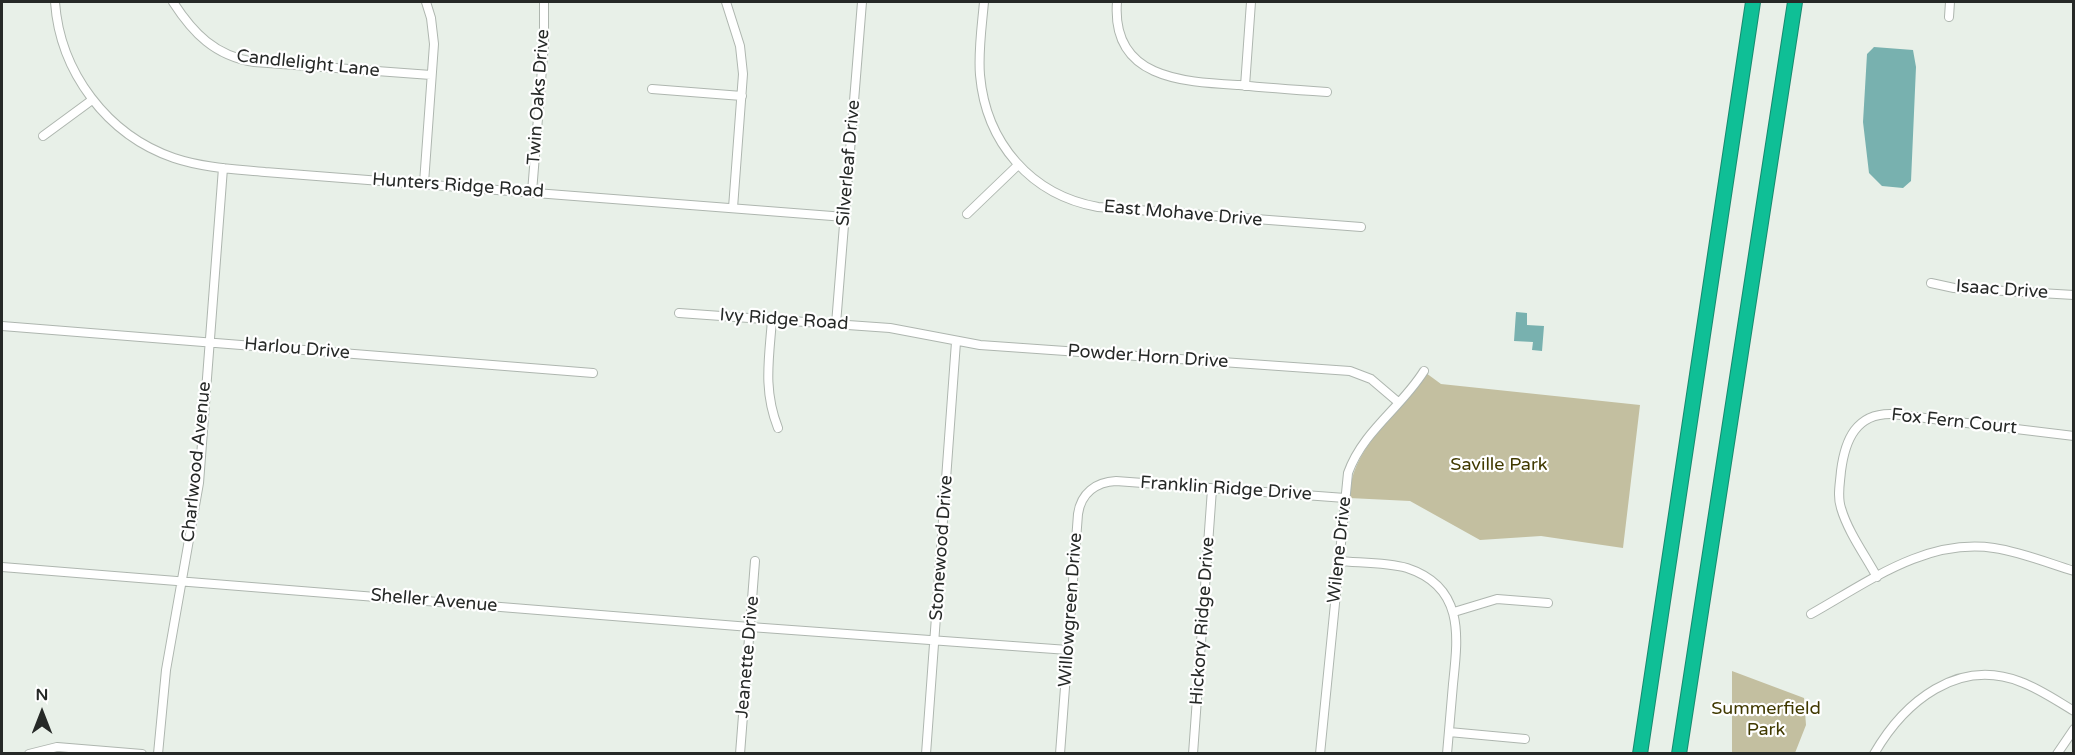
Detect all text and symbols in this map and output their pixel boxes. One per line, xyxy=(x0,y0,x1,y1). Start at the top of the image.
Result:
street label: Twin Oaks Drive xyxy=(523,28,555,166)
street label: Candlelight Lane xyxy=(235,46,381,82)
street label: Silverleaf Drive xyxy=(833,99,865,227)
street label: Hunters Ridge Road xyxy=(371,169,545,203)
street label: East Mohave Drive xyxy=(1103,196,1263,232)
street label: Isaac Drive xyxy=(1955,276,2049,304)
street label: Ivy Ridge Road xyxy=(719,305,849,335)
street label: Harlou Drive xyxy=(243,334,351,364)
street label: Powder Horn Drive xyxy=(1067,341,1229,373)
street label: Charlwood Avenue xyxy=(178,381,216,543)
street label: Fox Fern Court xyxy=(1890,405,2018,439)
park label: Saville Park xyxy=(1450,454,1548,476)
street label: Franklin Ridge Drive xyxy=(1139,472,1313,506)
street label: Stonewood Drive xyxy=(926,475,958,621)
street label: Wilene Drive xyxy=(1324,495,1356,605)
street label: Willowgreen Drive xyxy=(1055,532,1087,688)
street label: Hickory Ridge Drive xyxy=(1186,536,1220,706)
street label: Sheller Avenue xyxy=(370,585,498,617)
street label: Jeanette Drive xyxy=(732,595,764,719)
north arrow xyxy=(12,683,72,743)
text: N xyxy=(36,685,48,705)
park label: Summerfield Park xyxy=(1711,698,1821,740)

